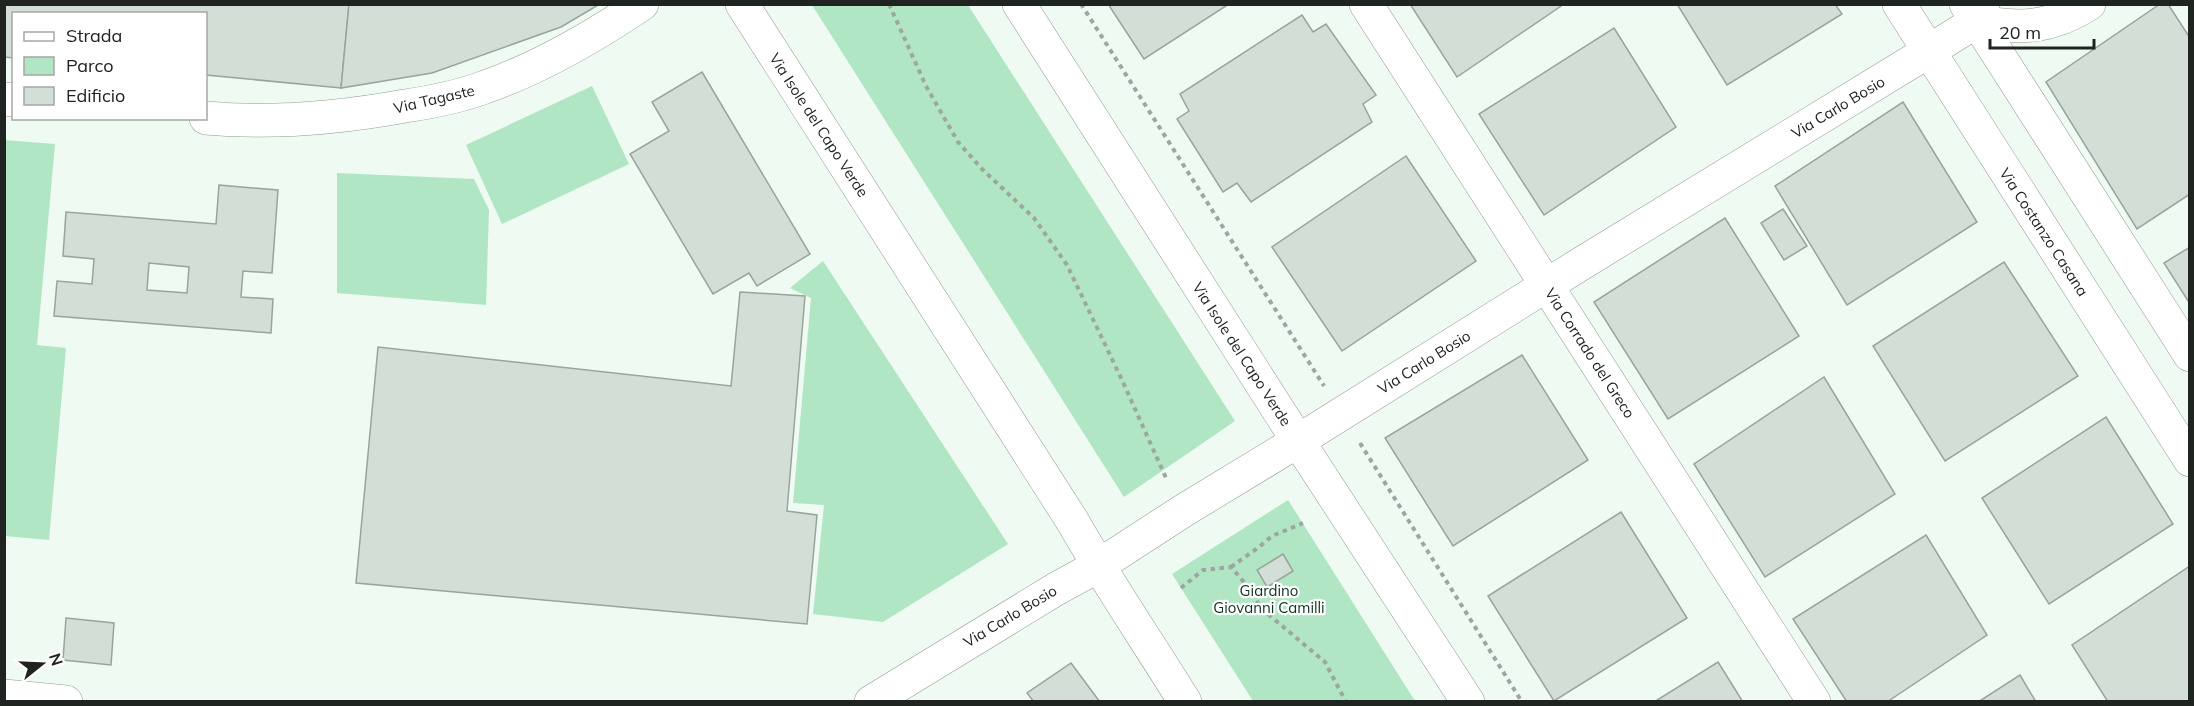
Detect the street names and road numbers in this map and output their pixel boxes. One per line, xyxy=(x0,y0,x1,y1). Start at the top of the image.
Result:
street label: Via Isole del Capo Verde xyxy=(765,49,873,201)
street label: Via Carlo Bosio xyxy=(1788,72,1888,142)
street label: Via Tagaste xyxy=(392,80,476,118)
street label: Via Costanzo Casana xyxy=(1995,164,2093,300)
street label: Via Isole del Capo Verde xyxy=(1188,278,1296,430)
street label: Via Corrado del Greco xyxy=(1541,284,1639,422)
street label: Via Carlo Bosio xyxy=(1374,326,1474,398)
street label: Via Carlo Bosio xyxy=(960,581,1060,651)

